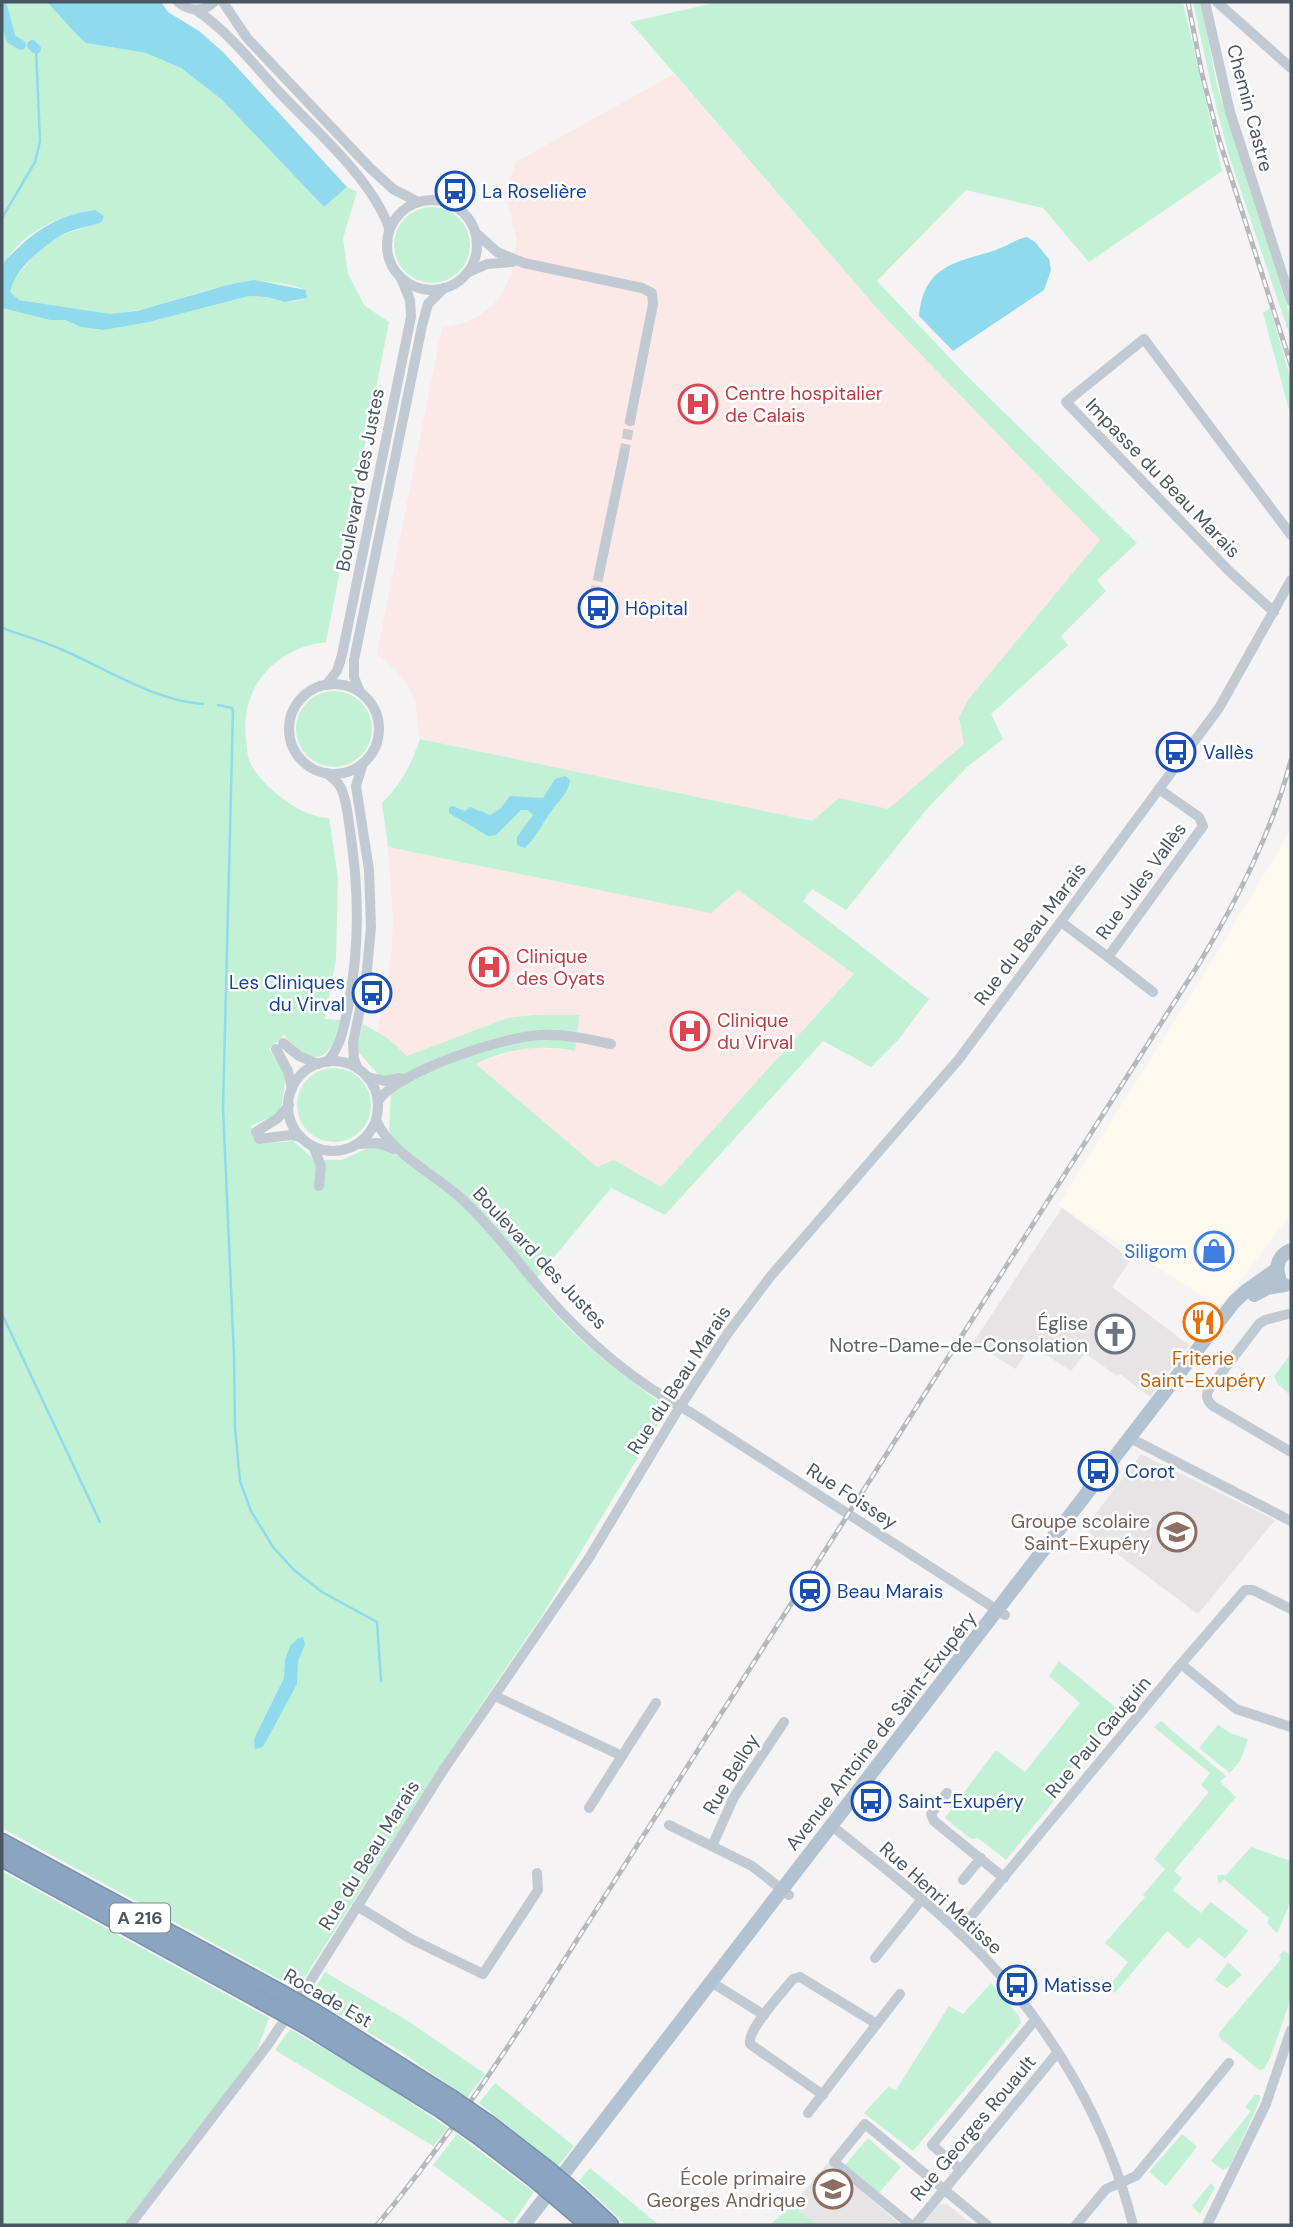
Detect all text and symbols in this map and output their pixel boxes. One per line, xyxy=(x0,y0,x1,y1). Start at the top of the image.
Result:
street label: Chemin Castre xyxy=(1221,42,1279,174)
bus stop icon: La Roselière xyxy=(434,170,476,212)
place label: La Roselière xyxy=(482,179,587,204)
place label: Centre hospitalier de Calais xyxy=(725,381,883,428)
hospital icon: Centre hospitalier de Calais xyxy=(677,383,719,425)
street label: Boulevard des Justes xyxy=(330,386,390,574)
street label: Impasse du Beau Marais xyxy=(1080,393,1246,563)
bus stop icon: Hôpital xyxy=(577,587,619,629)
place label: Hôpital xyxy=(625,596,688,621)
bus stop icon: Vallès xyxy=(1155,731,1197,773)
place label: Vallès xyxy=(1203,740,1254,765)
street label: Rue Jules Vallès xyxy=(1090,817,1192,945)
street label: Rue du Beau Marais xyxy=(968,858,1092,1010)
place label: Clinique des Oyats xyxy=(516,944,605,991)
hospital icon: Clinique des Oyats xyxy=(468,946,510,988)
place label: Les Cliniques du Virval xyxy=(229,970,345,1017)
bus stop icon: Les Cliniques du Virval xyxy=(351,972,393,1014)
place label: Clinique du Virval xyxy=(717,1008,793,1055)
hospital icon: Clinique du Virval xyxy=(669,1010,711,1052)
street label: Boulevard des Justes xyxy=(467,1181,613,1335)
shop icon: Siligom xyxy=(1193,1230,1235,1272)
place label: Siligom xyxy=(1124,1239,1187,1264)
street label: Rue du Beau Marais xyxy=(622,1301,736,1459)
restaurant icon: Friterie Saint-Exupéry xyxy=(1182,1301,1224,1343)
place label: Église Notre-Dame-de-Consolation xyxy=(829,1311,1088,1358)
church icon: Église Notre-Dame-de-Consolation xyxy=(1094,1313,1136,1355)
place label: Friterie Saint-Exupéry xyxy=(1140,1346,1266,1393)
bus stop icon: Corot xyxy=(1077,1450,1119,1492)
street label: Rue Foissey xyxy=(802,1457,903,1535)
place label: Corot xyxy=(1125,1459,1175,1484)
place label: Groupe scolaire Saint-Exupéry xyxy=(1011,1509,1150,1556)
school or university icon: Groupe scolaire Saint-Exupéry xyxy=(1156,1511,1198,1553)
station icon: Beau Marais xyxy=(789,1570,831,1612)
place label: Beau Marais xyxy=(837,1579,943,1604)
street label: Avenue Antoine de Saint-Exupéry xyxy=(781,1607,981,1855)
street label: Rue Paul Gauguin xyxy=(1040,1671,1156,1803)
street label: Rue Belloy xyxy=(697,1729,765,1819)
street label: Rue du Beau Marais xyxy=(313,1775,425,1935)
bus stop icon: Saint-Exupéry xyxy=(850,1780,892,1822)
place label: Saint-Exupéry xyxy=(898,1790,1024,1812)
street label: Rue Henri Matisse xyxy=(874,1836,1008,1960)
road number: A 216 xyxy=(110,1904,170,1932)
street label: Rocade Est xyxy=(279,1963,377,2033)
bus stop icon: Matisse xyxy=(996,1964,1038,2006)
place label: Matisse xyxy=(1044,1973,1112,1998)
street label: Rue Georges Rouault xyxy=(905,2050,1041,2206)
place label: École primaire Georges Andrique xyxy=(647,2166,806,2213)
school or university icon: École primaire Georges Andrique xyxy=(812,2168,854,2210)

